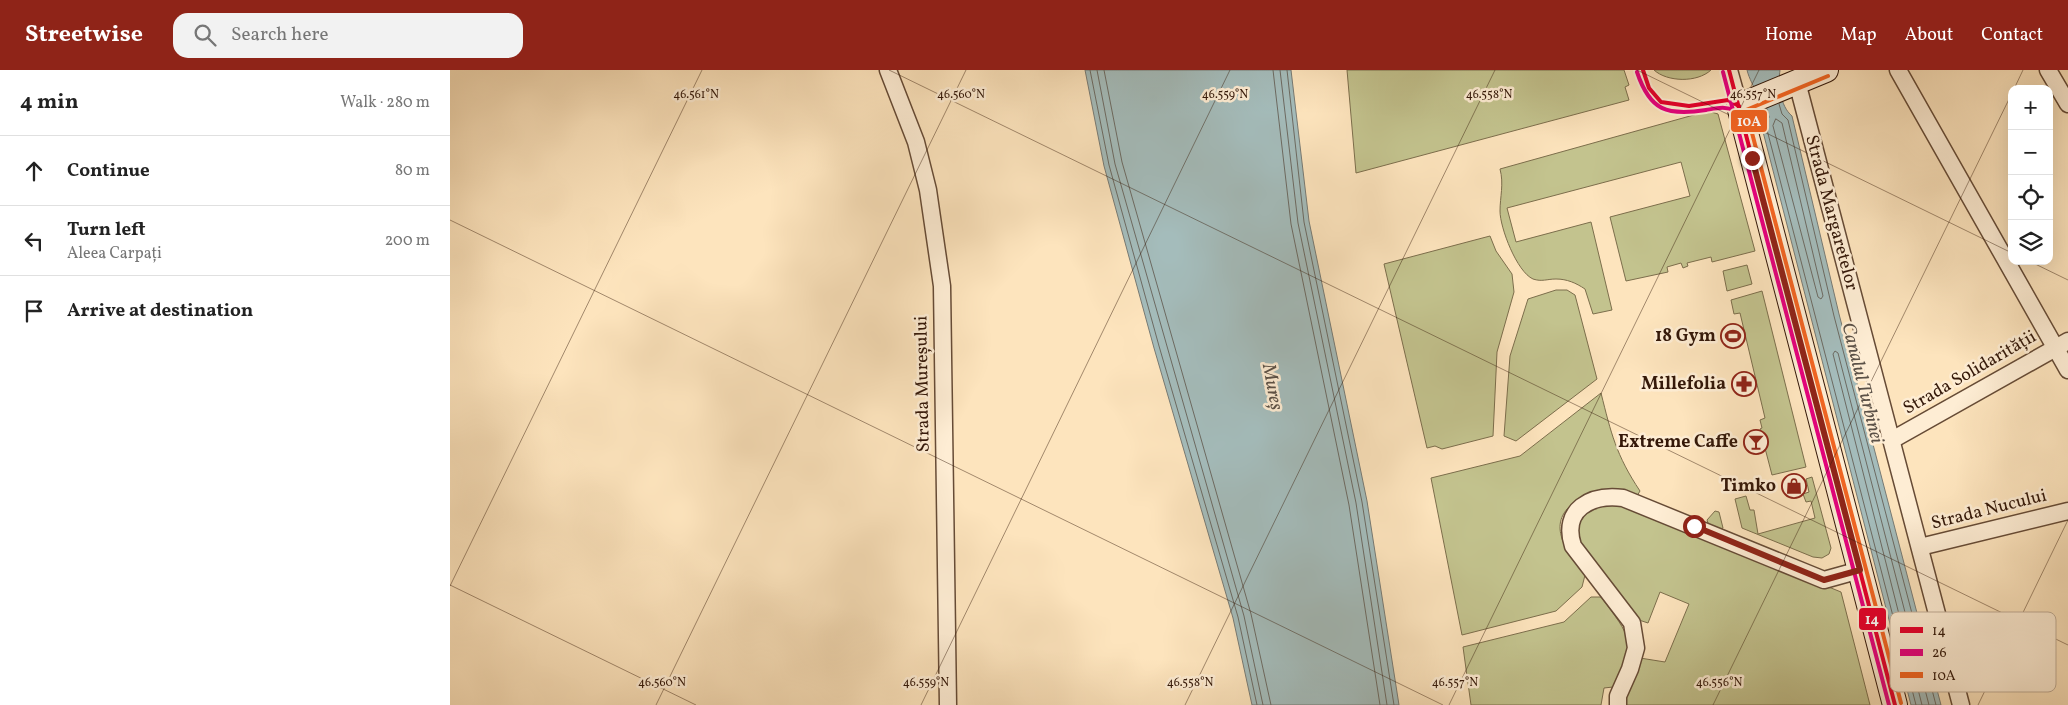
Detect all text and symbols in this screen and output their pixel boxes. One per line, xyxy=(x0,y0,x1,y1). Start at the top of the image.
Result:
search box xyxy=(173,13,523,58)
text: Streetwise xyxy=(25,18,143,52)
icon: search xyxy=(191,21,219,49)
text: Search here xyxy=(231,22,328,48)
text: Home xyxy=(1765,23,1813,48)
text: Map xyxy=(1841,23,1877,48)
text: About xyxy=(1905,23,1953,48)
text: Contact xyxy=(1981,23,2043,48)
map controls xyxy=(2008,85,2053,265)
button: + xyxy=(2008,85,2053,130)
text: 46.561°N xyxy=(673,87,719,103)
text: 46.560°N xyxy=(937,87,985,103)
text: 46.559°N xyxy=(1202,87,1248,103)
text: 46.558°N xyxy=(1466,87,1512,103)
text: 46.557°N xyxy=(1730,87,1776,103)
text: 4 min xyxy=(20,88,79,117)
text: Walk · 280 m xyxy=(340,92,430,114)
line badge: 10A xyxy=(1730,109,1768,133)
text: 10A xyxy=(1737,113,1761,132)
button: − xyxy=(2008,130,2053,175)
street label: Strada Margaretelor xyxy=(1798,132,1864,294)
route end xyxy=(1741,147,1764,170)
icon: ahead xyxy=(20,157,48,185)
text: Continue xyxy=(67,158,150,184)
text: 80 m xyxy=(395,160,430,182)
button: locate xyxy=(2008,175,2053,220)
text: Turn left xyxy=(67,217,146,243)
button: layers xyxy=(2008,220,2053,265)
icon: left xyxy=(20,227,48,255)
text: 200 m xyxy=(385,230,430,252)
text: Aleea Carpați xyxy=(67,243,162,265)
icon: arrive xyxy=(20,297,48,325)
text: Arrive at destination xyxy=(67,298,253,324)
street label: Strada Mureșului xyxy=(909,315,937,453)
water label: Canalul Turbinei xyxy=(1834,320,1890,446)
sports icon: 18 Gym xyxy=(1720,323,1746,349)
place label: 18 Gym xyxy=(1655,324,1716,349)
street label: Strada Solidarității xyxy=(1899,325,2041,421)
water label: Mureș xyxy=(1255,361,1289,412)
pharmacy icon: Millefolia xyxy=(1731,371,1757,397)
place label: Millefolia xyxy=(1641,372,1726,397)
bar icon: Extreme Caffe xyxy=(1743,429,1769,455)
place label: Extreme Caffe xyxy=(1618,430,1738,455)
shop icon: Timko xyxy=(1781,473,1807,499)
place label: Timko xyxy=(1720,474,1776,499)
street label: Strada Nucului xyxy=(1929,484,2049,536)
route start xyxy=(1683,515,1706,538)
line badge: 14 xyxy=(1858,607,1887,631)
text: 14 xyxy=(1865,611,1880,630)
legend xyxy=(1890,612,2056,692)
text: 14 xyxy=(1932,622,1946,641)
text: 26 xyxy=(1932,644,1947,663)
text: 10A xyxy=(1932,667,1956,686)
text: 46.560°N xyxy=(638,675,686,691)
text: 46.559°N xyxy=(903,675,949,691)
text: 46.558°N xyxy=(1167,675,1213,691)
text: 46.557°N xyxy=(1432,675,1478,691)
text: 46.556°N xyxy=(1696,675,1742,691)

